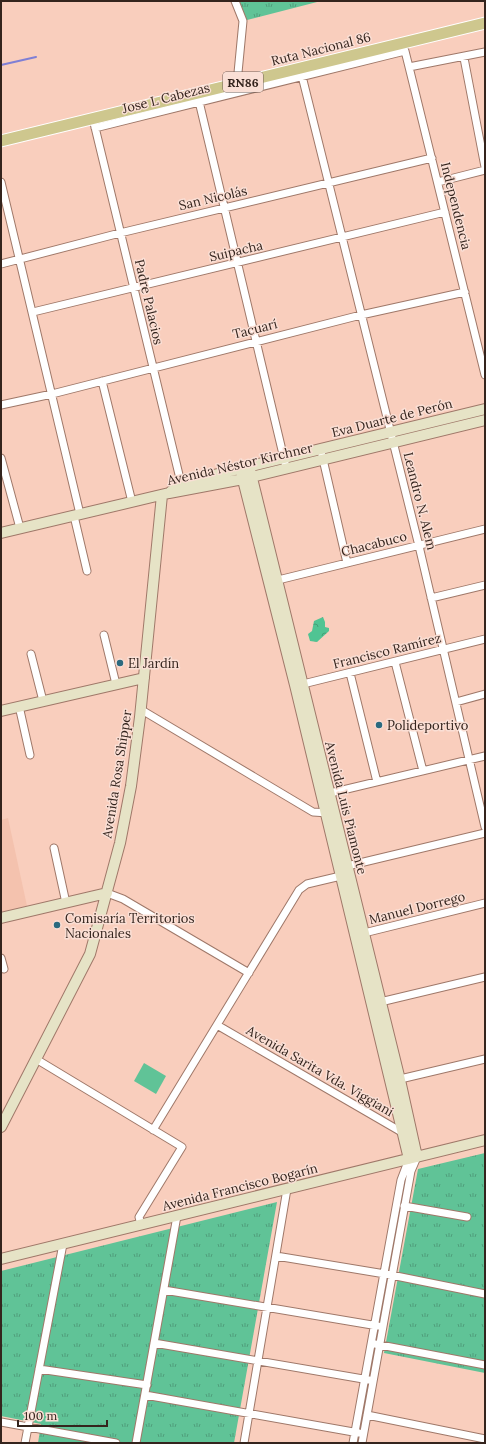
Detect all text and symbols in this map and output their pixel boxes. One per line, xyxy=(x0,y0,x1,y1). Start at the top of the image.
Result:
street label: Ruta Nacional 86 xyxy=(269,28,373,70)
road number: RN86 xyxy=(223,72,263,92)
street label: Jose L Cabezas xyxy=(120,79,212,117)
street label: Independencia xyxy=(437,160,475,252)
street label: San Nicolás xyxy=(177,182,249,214)
street label: Suipacha xyxy=(207,237,265,265)
street label: Padre Palacios xyxy=(131,258,167,346)
street label: Tacuarí xyxy=(231,315,279,343)
street label: Eva Duarte de Perón xyxy=(330,395,454,441)
street label: Avenida Néstor Kirchner xyxy=(165,439,315,489)
street label: Leandro N. Alem xyxy=(400,450,440,552)
street label: Chacabuco xyxy=(339,528,409,560)
street label: Francisco Ramírez xyxy=(331,629,443,673)
place label: El Jardín xyxy=(128,655,179,672)
marker: El Jardín xyxy=(115,658,125,668)
street label: Avenida Rosa Shipper xyxy=(98,708,136,840)
place label: Polideportivo xyxy=(387,717,469,734)
marker: Polideportivo xyxy=(374,720,384,730)
street label: Avenida Luis Piamonte xyxy=(321,739,371,876)
street label: Manuel Dorrego xyxy=(367,888,467,928)
place label: Comisaría Territorios Nacionales xyxy=(65,910,195,942)
marker: Comisaría Territorios Nacionales xyxy=(52,920,62,930)
street label: Avenida Sarita Vda. Viggiani xyxy=(242,1021,397,1120)
street label: Avenida Francisco Bogarín xyxy=(160,1159,319,1215)
scale bar xyxy=(18,1402,107,1428)
text: 100 m xyxy=(24,1408,57,1423)

